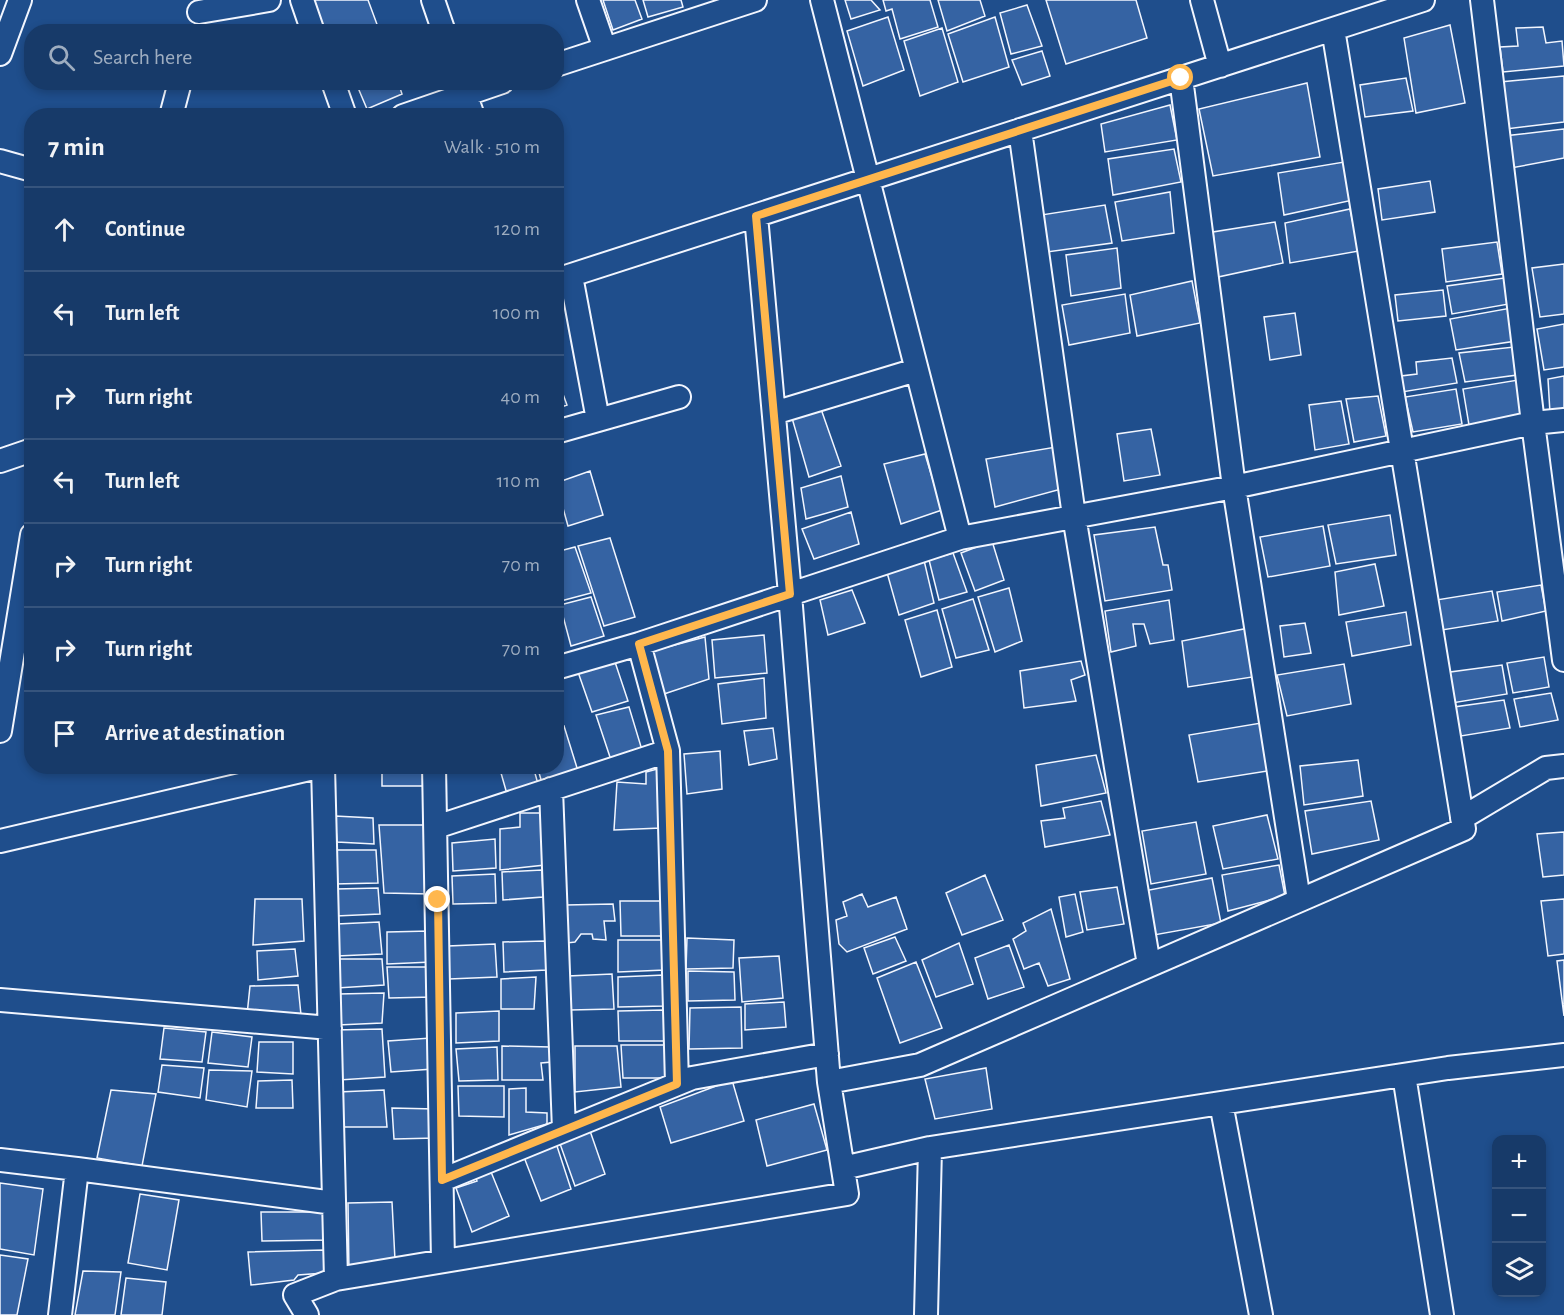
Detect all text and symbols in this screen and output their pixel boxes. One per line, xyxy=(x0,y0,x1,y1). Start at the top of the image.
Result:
search box xyxy=(24,24,564,90)
icon: search xyxy=(45,41,78,74)
text: Search here xyxy=(93,46,192,68)
route start xyxy=(1167,64,1193,90)
text: 7 min xyxy=(48,134,105,160)
text: Walk · 510 m xyxy=(444,137,540,157)
icon: ahead xyxy=(48,213,81,246)
text: Continue xyxy=(105,218,185,240)
text: 120 m xyxy=(494,219,540,239)
icon: left xyxy=(48,297,81,330)
text: Turn left xyxy=(105,302,179,324)
text: 100 m xyxy=(493,303,540,323)
icon: right xyxy=(48,381,81,414)
text: Turn right xyxy=(105,386,192,408)
text: 40 m xyxy=(501,387,540,407)
icon: left xyxy=(48,465,81,498)
text: Turn left xyxy=(105,470,179,492)
text: 110 m xyxy=(496,471,540,491)
icon: right xyxy=(48,549,81,582)
text: Turn right xyxy=(105,554,192,576)
text: 70 m xyxy=(502,555,540,575)
icon: right xyxy=(48,633,81,666)
text: Turn right xyxy=(105,638,192,660)
text: 70 m xyxy=(502,639,540,659)
icon: arrive xyxy=(48,717,81,750)
text: Arrive at destination xyxy=(105,722,285,744)
route end xyxy=(424,886,450,912)
map controls xyxy=(1492,1135,1546,1297)
button: + xyxy=(1492,1135,1546,1189)
button: − xyxy=(1492,1189,1546,1243)
button: layers xyxy=(1492,1243,1546,1297)

